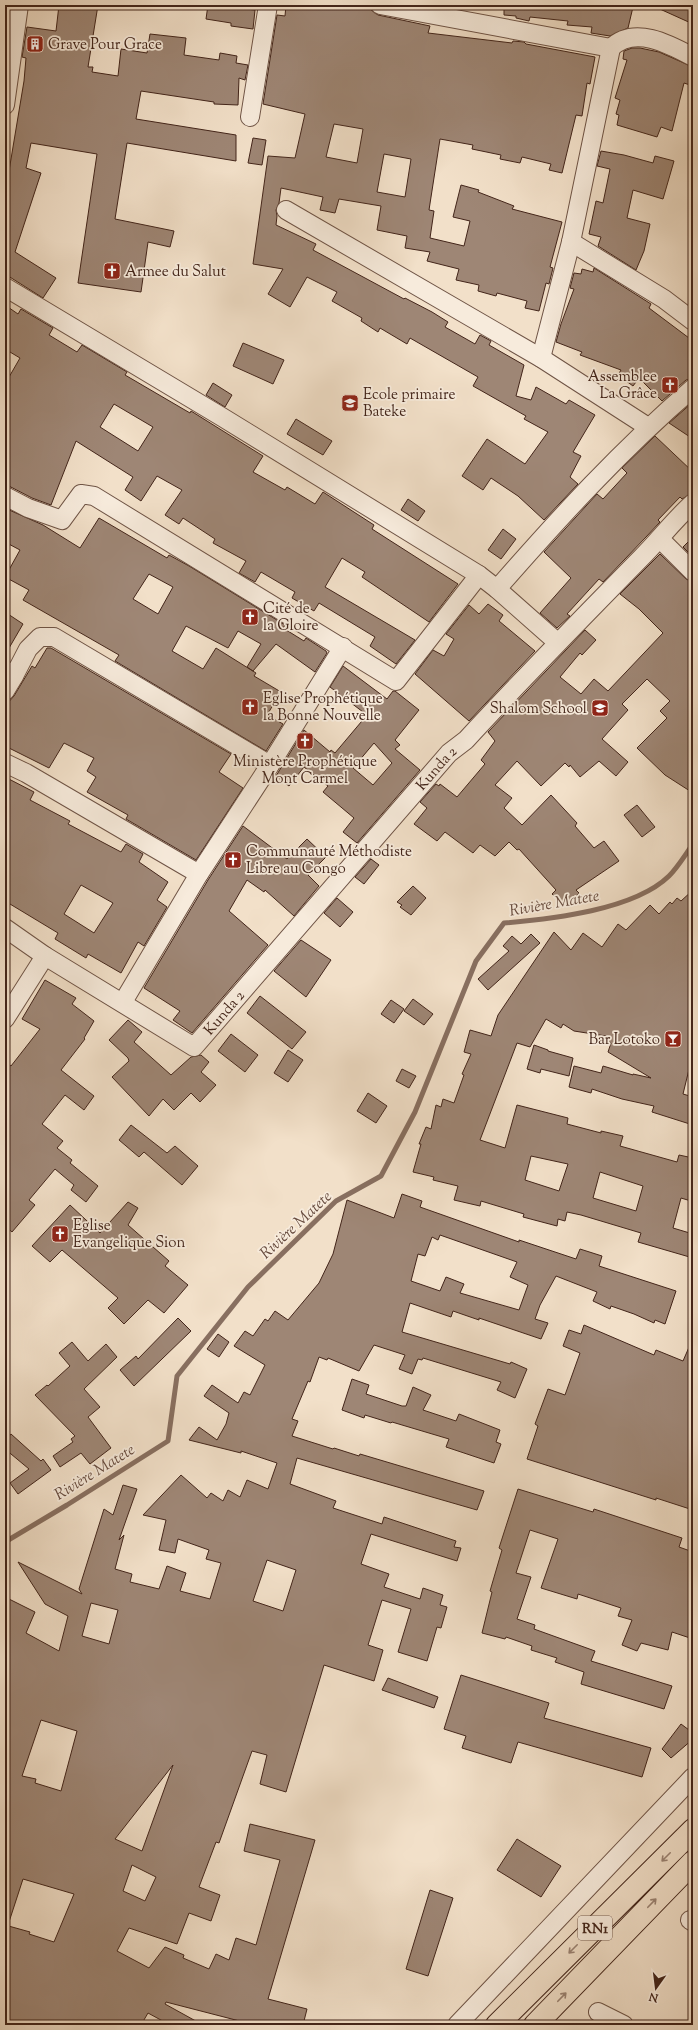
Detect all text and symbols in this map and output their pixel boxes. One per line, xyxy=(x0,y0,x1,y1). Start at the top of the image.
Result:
building icon: Grave Pour Grace xyxy=(25,34,45,54)
place label: Grave Pour Grace xyxy=(48,35,162,56)
church icon: Armee du Salut xyxy=(102,261,122,281)
place label: Armee du Salut xyxy=(125,262,226,283)
place label: Assemblee La Grâce xyxy=(588,367,657,405)
church icon: Assemblee La Grâce xyxy=(660,375,680,395)
place label: Ecole primaire Bateke xyxy=(363,385,456,423)
school or university icon: Ecole primaire Bateke xyxy=(340,393,360,413)
place label: Cité de la Gloire xyxy=(263,599,319,637)
church icon: Cité de la Gloire xyxy=(240,607,260,627)
place label: Eglise Prophétique la Bonne Nouvelle xyxy=(263,689,383,727)
church icon: Eglise Prophétique la Bonne Nouvelle xyxy=(240,697,260,717)
school or university icon: Shalom School xyxy=(590,698,610,718)
place label: Shalom School xyxy=(490,699,587,720)
church icon: Ministère Prophétique Mont Carmel xyxy=(295,731,315,751)
street label: Kunda 2 xyxy=(412,742,462,796)
place label: Ministère Prophétique Mont Carmel xyxy=(233,752,377,790)
place label: Communauté Méthodiste Libre au Congo xyxy=(246,842,412,880)
church icon: Communauté Méthodiste Libre au Congo xyxy=(223,850,243,870)
water label: Rivière Matete xyxy=(508,885,601,924)
street label: Kunda 2 xyxy=(200,987,250,1041)
bar icon: Bar Lotoko xyxy=(663,1029,683,1049)
place label: Bar Lotoko xyxy=(588,1030,660,1051)
water label: Rivière Matete xyxy=(256,1186,338,1265)
place label: Eglise Evangelique Sion xyxy=(73,1216,185,1254)
church icon: Eglise Evangelique Sion xyxy=(50,1224,70,1244)
water label: Rivière Matete xyxy=(51,1439,140,1507)
one-way arrow xyxy=(661,1852,670,1862)
one-way arrow xyxy=(647,1898,657,1908)
road number: RN1 xyxy=(578,1916,612,1940)
one-way arrow xyxy=(568,1944,578,1954)
north arrow xyxy=(636,1968,676,2008)
text: N xyxy=(647,1988,661,2006)
one-way arrow xyxy=(557,1992,567,2002)

